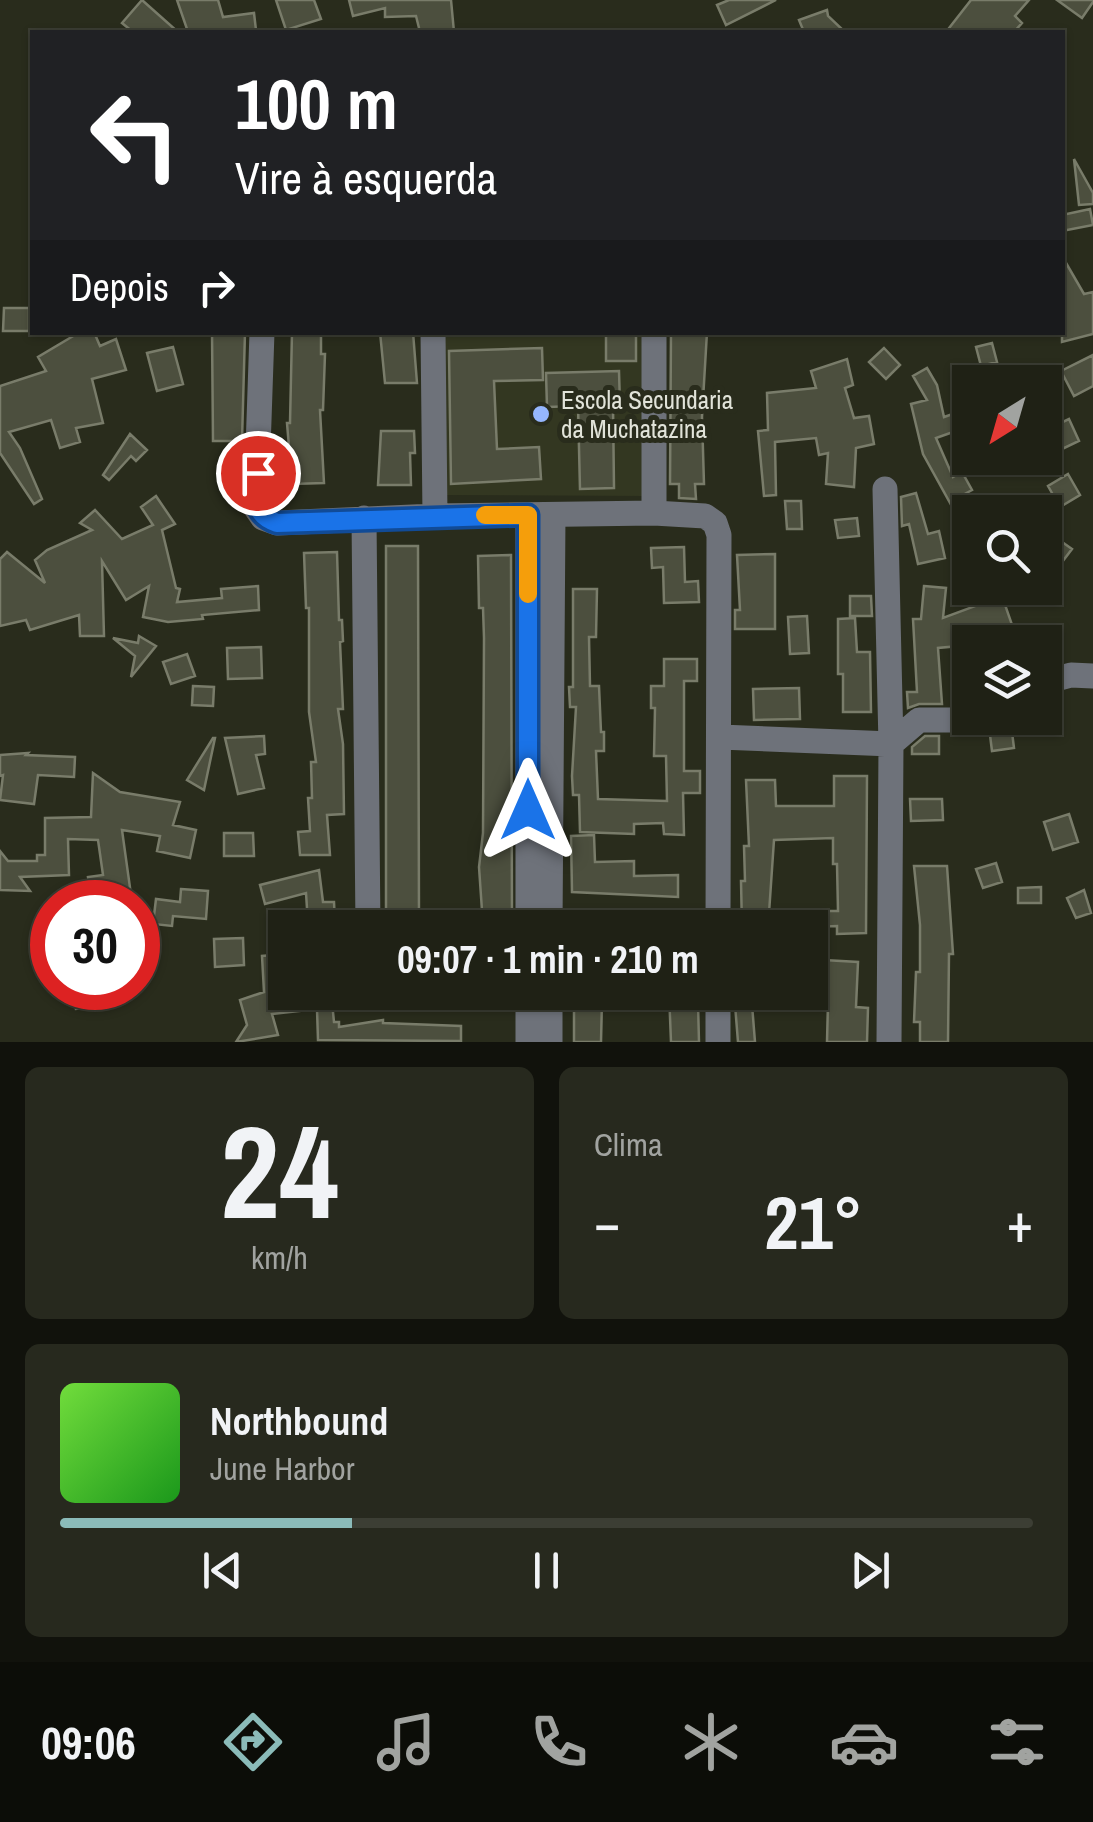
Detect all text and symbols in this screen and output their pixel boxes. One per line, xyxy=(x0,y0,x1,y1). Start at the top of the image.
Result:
text: 100 m xyxy=(235,57,398,151)
icon: left xyxy=(70,70,200,200)
text: Vire à esquerda xyxy=(235,147,497,208)
icon: right xyxy=(189,260,244,315)
text: Depois xyxy=(70,262,169,313)
north arrow xyxy=(952,365,1062,475)
map controls xyxy=(952,365,1062,735)
place label: Escola Secundaria da Muchatazina xyxy=(561,383,734,446)
marker: Escola Secundaria da Muchatazina xyxy=(530,403,552,425)
pin xyxy=(216,431,301,516)
icon: arrive xyxy=(231,446,286,501)
button: search xyxy=(952,495,1062,605)
button: layers xyxy=(952,625,1062,735)
position arrow xyxy=(476,758,580,862)
speed limit sign: 30 xyxy=(30,880,160,1010)
text: 09:07 · 1 min · 210 m xyxy=(397,934,699,985)
text: 24 xyxy=(220,1083,339,1259)
text: Clima xyxy=(594,1123,663,1166)
text: 21° xyxy=(764,1171,863,1272)
text: − xyxy=(594,1185,620,1259)
text: + xyxy=(1007,1185,1033,1259)
text: km/h xyxy=(251,1236,308,1279)
text: Northbound xyxy=(210,1396,388,1447)
text: June Harbor xyxy=(210,1447,354,1490)
icon: previous xyxy=(195,1543,250,1598)
icon: pause xyxy=(519,1543,574,1598)
icon: next xyxy=(843,1543,898,1598)
icon: directions xyxy=(218,1707,288,1777)
icon: music xyxy=(371,1707,441,1777)
icon: phone xyxy=(524,1707,594,1777)
icon: climate xyxy=(676,1707,746,1777)
icon: car xyxy=(829,1707,899,1777)
icon: filters xyxy=(982,1707,1052,1777)
text: 09:06 xyxy=(41,1712,136,1773)

